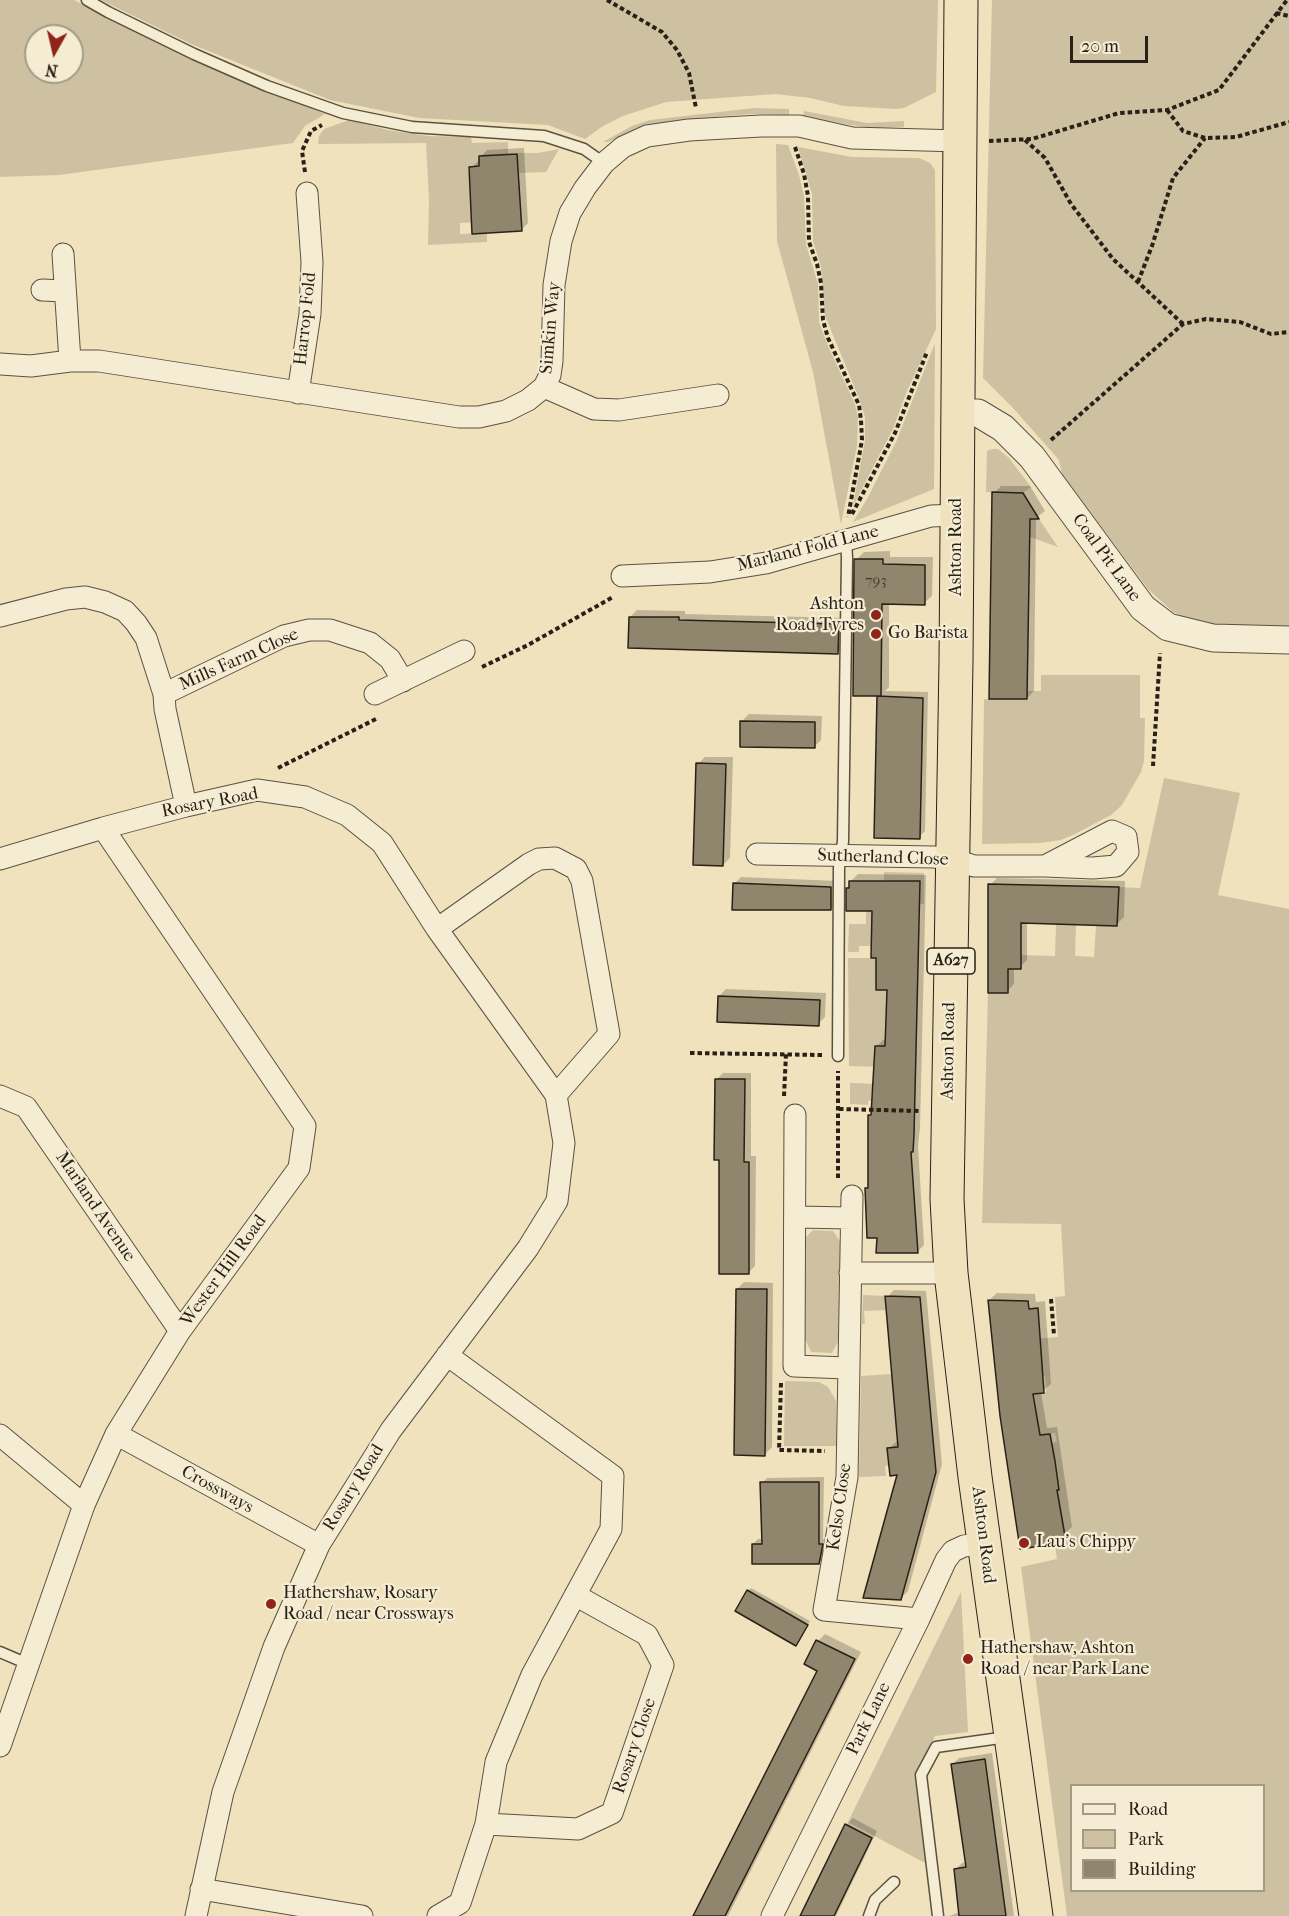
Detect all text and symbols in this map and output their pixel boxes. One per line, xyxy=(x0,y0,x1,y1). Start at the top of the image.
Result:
north arrow xyxy=(24,24,84,84)
scale bar xyxy=(1073,24,1151,62)
text: 20 m xyxy=(1081,36,1119,57)
text: N xyxy=(44,60,59,81)
street label: Harrop Fold xyxy=(290,271,322,367)
street label: Simkin Way xyxy=(536,281,566,375)
street label: Ashton Road xyxy=(946,498,968,596)
street label: Coal Pit Lane xyxy=(1067,510,1145,606)
street label: Marland Fold Lane xyxy=(735,521,881,577)
house number: 793 xyxy=(865,572,887,590)
place label: Ashton Road Tyres xyxy=(776,594,864,636)
marker: Ashton Road Tyres xyxy=(869,608,883,622)
place label: Go Barista xyxy=(888,623,968,645)
street label: Mills Farm Close xyxy=(176,624,302,696)
marker: Go Barista xyxy=(869,627,883,641)
street label: Rosary Road xyxy=(160,783,260,823)
street label: Sutherland Close xyxy=(817,845,949,871)
road number: A627 xyxy=(927,948,975,974)
street label: Ashton Road xyxy=(937,1002,961,1100)
street label: Marland Avenue xyxy=(50,1148,140,1266)
street label: Wester Hill Road xyxy=(176,1211,272,1331)
street label: Rosary Road xyxy=(319,1441,389,1535)
street label: Crossways xyxy=(177,1461,257,1519)
street label: Kelso Close xyxy=(823,1462,857,1552)
street label: Ashton Road xyxy=(966,1485,1000,1585)
place label: Lau's Chippy xyxy=(1036,1532,1136,1554)
marker: Lau's Chippy xyxy=(1017,1536,1031,1550)
place label: Hathershaw, Rosary Road / near Crossways xyxy=(283,1583,454,1626)
marker: Hathershaw, Rosary Road / near Crossways xyxy=(264,1597,278,1611)
place label: Hathershaw, Ashton Road / near Park Lane xyxy=(980,1638,1149,1680)
marker: Hathershaw, Ashton Road / near Park Lane xyxy=(961,1652,975,1666)
street label: Park Lane xyxy=(842,1679,896,1759)
street label: Rosary Close xyxy=(609,1695,661,1797)
legend xyxy=(1070,1784,1265,1892)
text: Road xyxy=(1128,1799,1168,1820)
text: Park xyxy=(1128,1829,1164,1850)
text: Building xyxy=(1128,1859,1195,1880)

